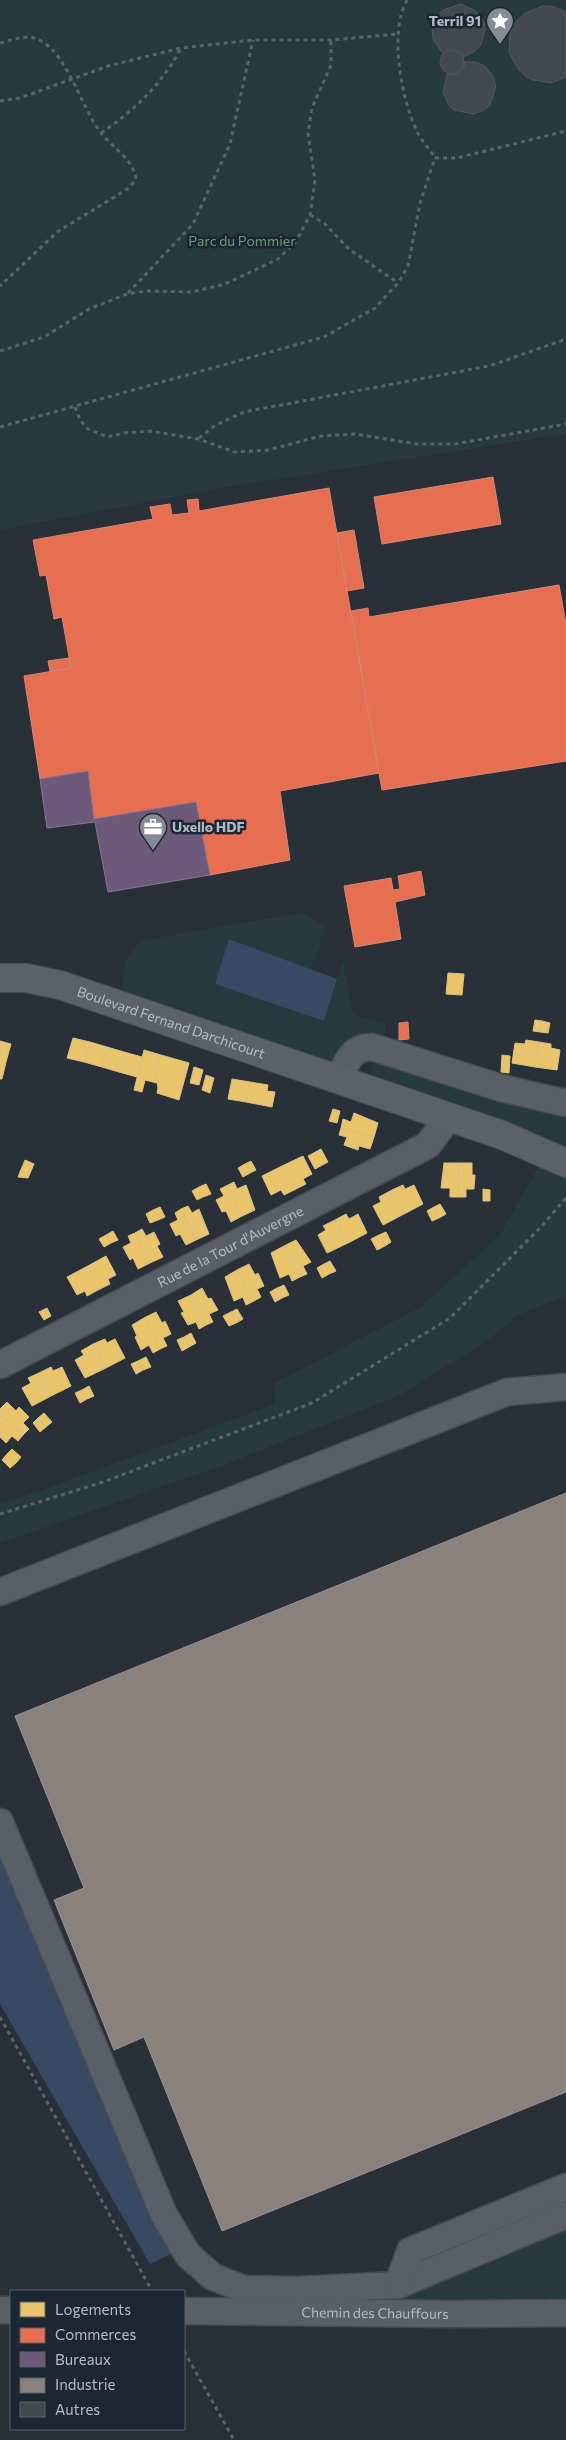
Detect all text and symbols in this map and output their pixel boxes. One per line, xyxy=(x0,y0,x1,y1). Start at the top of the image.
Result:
place icon: Terril 91 xyxy=(485,6,515,45)
place label: Terril 91 xyxy=(429,12,481,29)
park label: Parc du Pommier xyxy=(188,232,296,249)
office icon: Uxello HDF xyxy=(138,812,168,851)
place label: Uxello HDF xyxy=(172,818,245,835)
street label: Boulevard Fernand Darchicourt xyxy=(75,982,268,1062)
street label: Rue de la Tour d'Auvergne xyxy=(154,1202,306,1291)
legend xyxy=(10,2290,185,2430)
text: Logements xyxy=(55,2300,131,2318)
street label: Chemin des Chauffours xyxy=(301,2303,449,2322)
text: Commerces xyxy=(55,2325,136,2343)
text: Bureaux xyxy=(55,2350,111,2368)
text: Industrie xyxy=(55,2375,116,2393)
text: Autres xyxy=(55,2400,100,2418)

